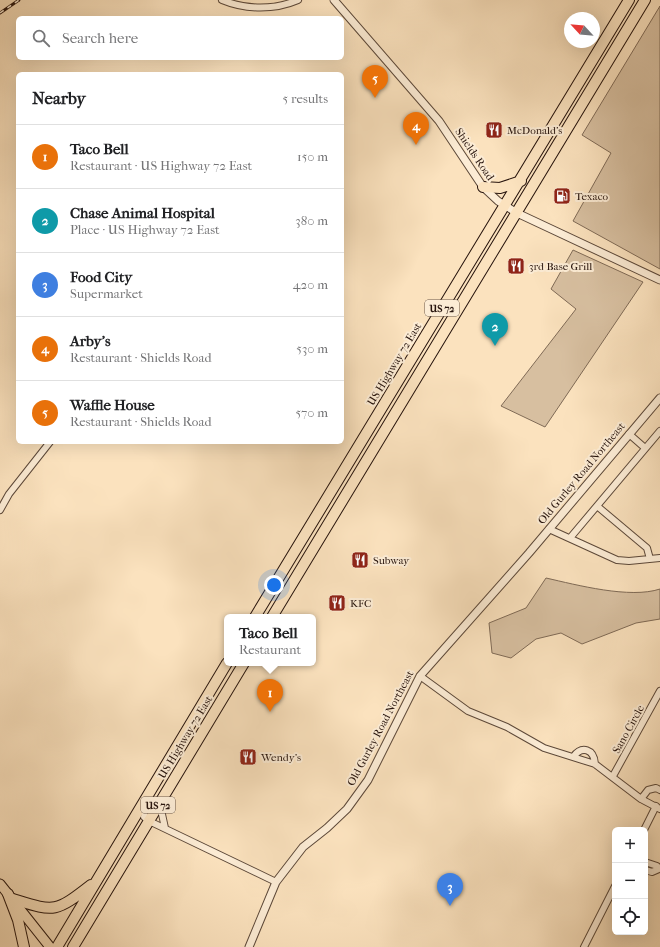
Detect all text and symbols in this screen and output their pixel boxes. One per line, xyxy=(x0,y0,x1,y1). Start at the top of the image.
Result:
north arrow xyxy=(564,12,600,48)
search box xyxy=(16,16,344,60)
icon: search xyxy=(30,27,52,49)
text: Search here xyxy=(62,29,138,47)
pin: 5 xyxy=(362,65,388,98)
text: Nearby xyxy=(32,88,86,108)
text: 5 results xyxy=(283,91,328,106)
pin: 4 xyxy=(403,112,429,145)
restaurant icon: McDonald's xyxy=(484,120,504,140)
place label: McDonald's xyxy=(507,124,562,137)
street label: Shields Road xyxy=(452,126,497,184)
text: Taco Bell xyxy=(70,140,129,158)
text: 1 xyxy=(43,149,47,164)
text: 150 m xyxy=(297,149,328,164)
text: Restaurant · US Highway 72 East xyxy=(70,158,252,173)
fuel station icon: Texaco xyxy=(552,186,572,206)
place label: Texaco xyxy=(575,190,609,203)
text: Chase Animal Hospital xyxy=(70,204,215,222)
text: 2 xyxy=(42,213,48,228)
text: 380 m xyxy=(295,213,328,228)
text: Place · US Highway 72 East xyxy=(70,222,220,237)
restaurant icon: 3rd Base Grill xyxy=(506,256,526,276)
place label: 3rd Base Grill xyxy=(529,260,592,273)
text: Food City xyxy=(70,268,132,286)
text: 3 xyxy=(42,277,48,292)
text: 420 m xyxy=(293,277,328,292)
text: Supermarket xyxy=(70,286,143,301)
road number: US 72 xyxy=(425,300,459,316)
pin: 2 xyxy=(482,313,508,346)
street label: US Highway 72 East xyxy=(364,320,424,408)
text: Arby's xyxy=(70,332,111,350)
text: 4 xyxy=(41,341,49,356)
text: 530 m xyxy=(296,341,328,356)
text: Restaurant · Shields Road xyxy=(70,350,212,365)
text: Waffle House xyxy=(70,396,155,414)
text: 5 xyxy=(42,405,48,420)
text: 570 m xyxy=(295,405,328,420)
text: Restaurant · Shields Road xyxy=(70,414,212,429)
street label: Old Gurley Road Northeast xyxy=(535,420,628,527)
restaurant icon: Subway xyxy=(350,550,370,570)
place label: Subway xyxy=(373,554,410,567)
your location xyxy=(264,575,284,595)
restaurant icon: KFC xyxy=(327,593,347,613)
place label: KFC xyxy=(350,597,371,610)
popup xyxy=(224,614,316,666)
text: Taco Bell xyxy=(239,624,298,642)
text: Restaurant xyxy=(239,642,301,657)
street label: Old Gurley Road Northeast xyxy=(344,668,416,788)
pin: 1 xyxy=(257,679,283,712)
street label: US Highway 72 East xyxy=(155,693,215,781)
street label: Sano Circle xyxy=(610,702,647,756)
restaurant icon: Wendy's xyxy=(238,747,258,767)
place label: Wendy's xyxy=(260,751,301,764)
road number: US 72 xyxy=(141,797,175,813)
map controls xyxy=(612,827,648,935)
button: + xyxy=(612,827,648,863)
button: − xyxy=(612,863,648,899)
pin: 3 xyxy=(437,873,463,906)
button: locate xyxy=(612,899,648,935)

